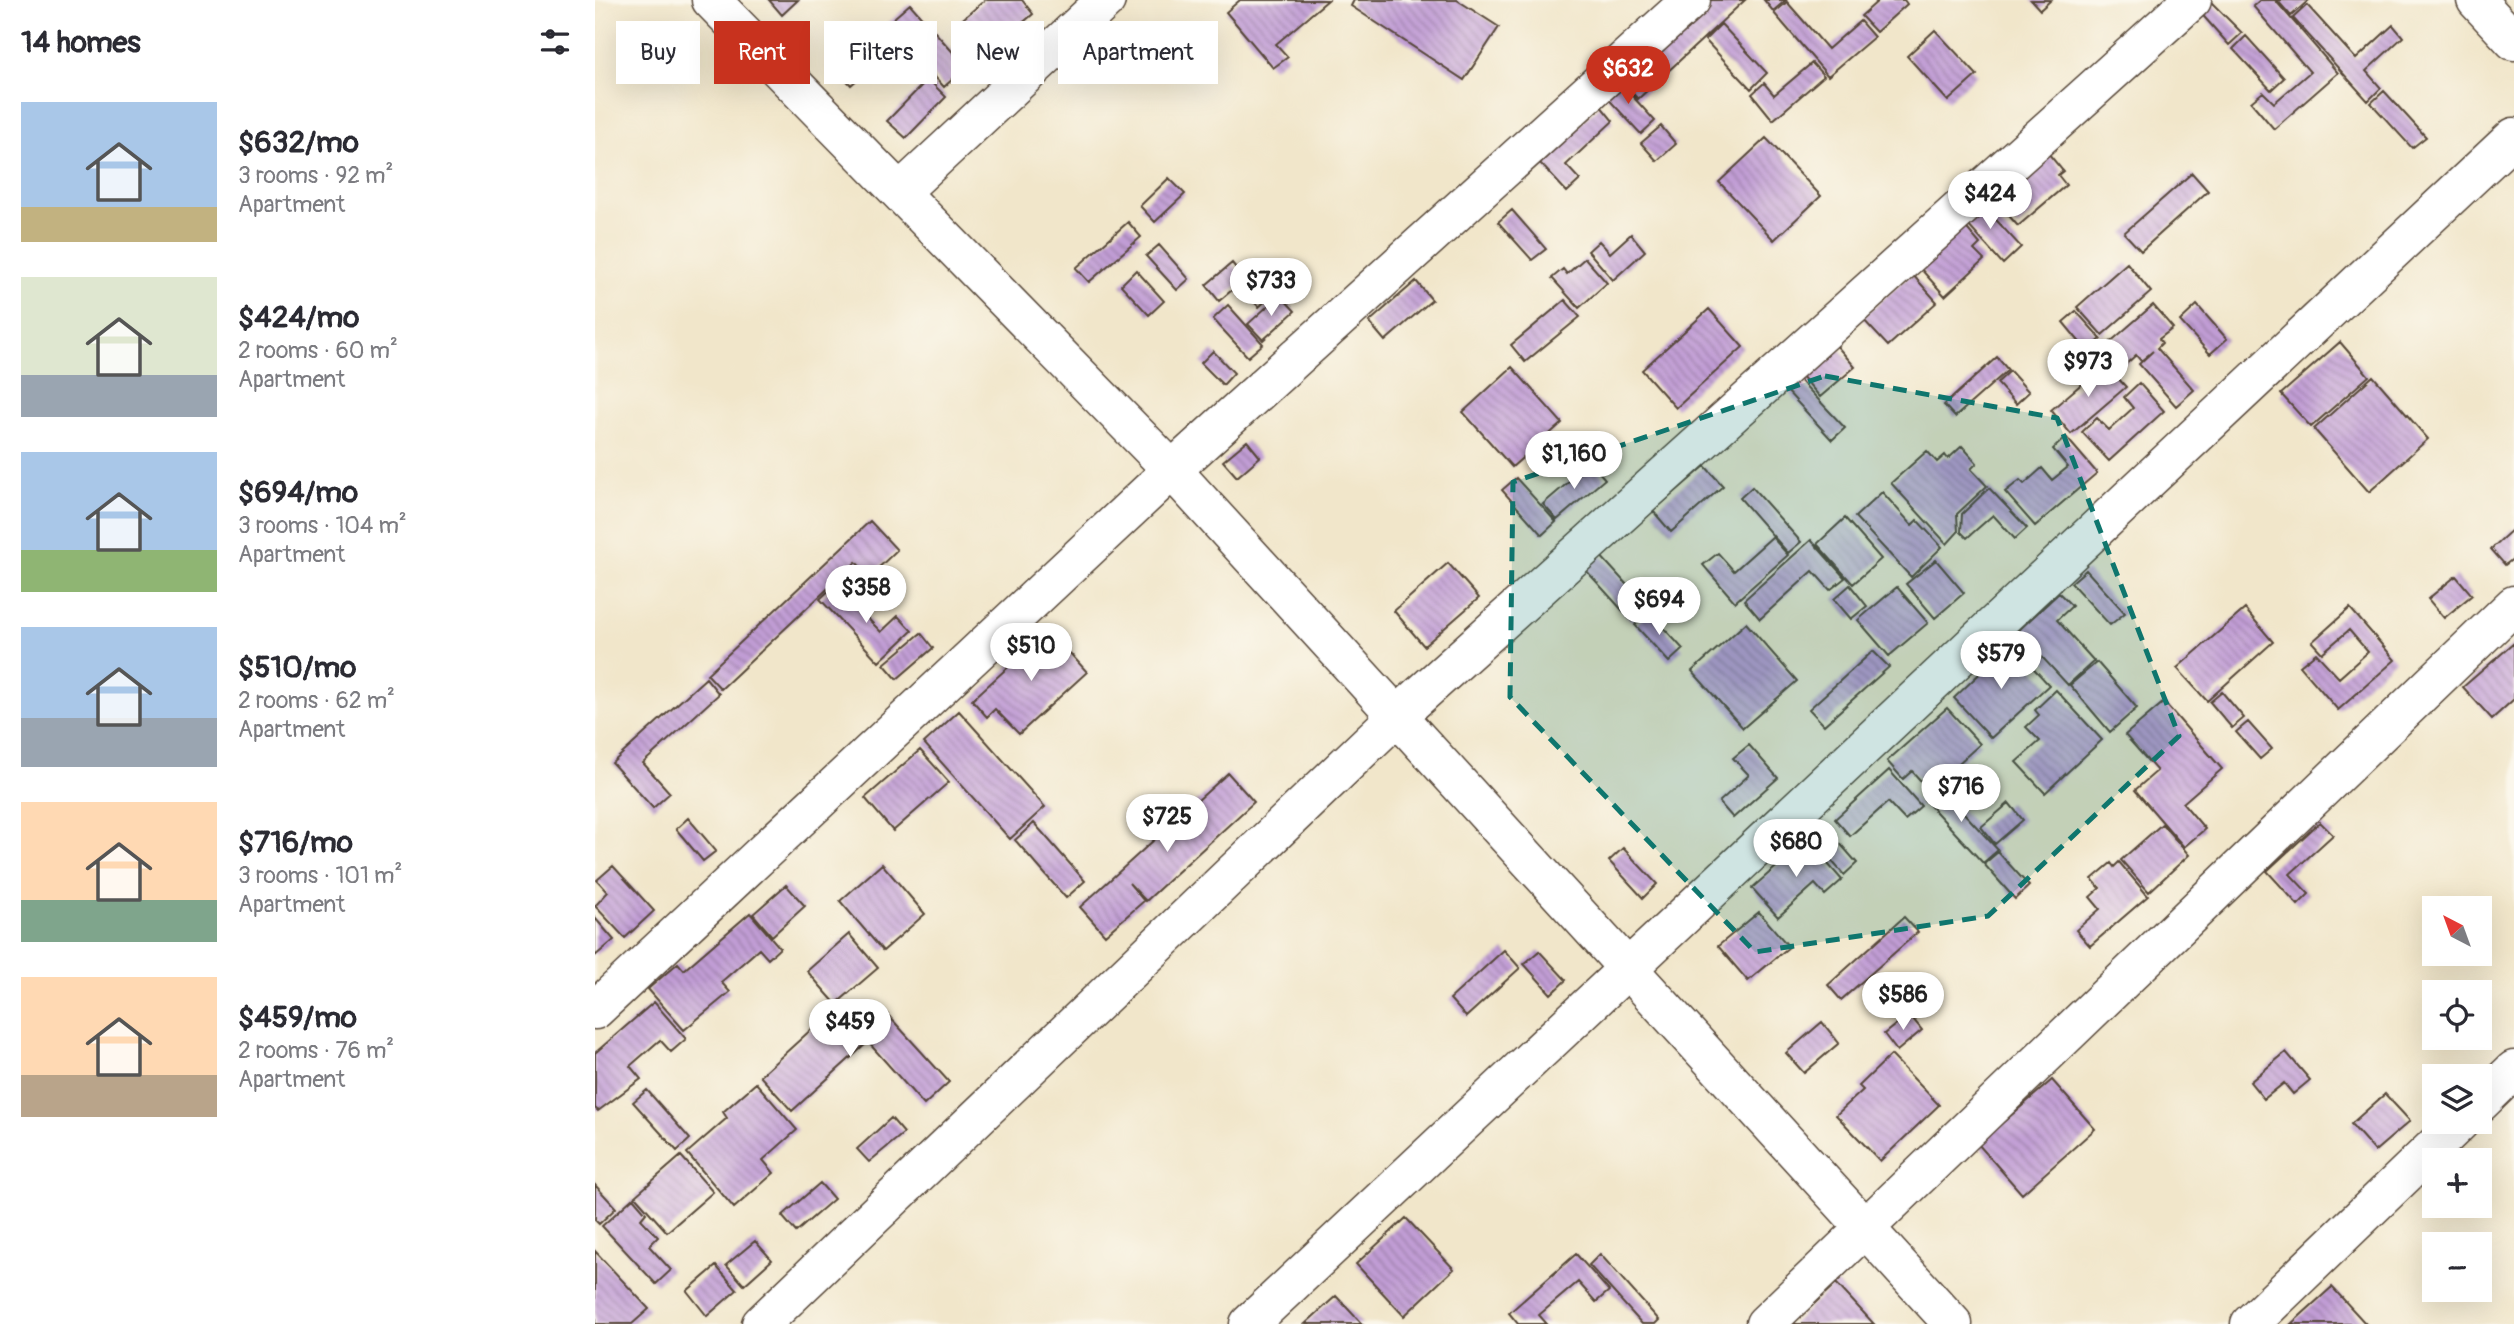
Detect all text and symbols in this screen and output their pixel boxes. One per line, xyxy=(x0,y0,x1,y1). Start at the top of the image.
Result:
chip: Buy xyxy=(616,21,700,84)
chip: Rent xyxy=(714,21,810,84)
chip: Filters xyxy=(824,21,937,84)
chip: New xyxy=(951,21,1044,84)
chip: Apartment xyxy=(1058,21,1218,84)
icon: filters xyxy=(536,23,574,61)
text: 14 homes xyxy=(21,24,141,61)
pin: $632 xyxy=(1587,46,1669,106)
text: $632 xyxy=(1602,54,1654,83)
text: $632/mo xyxy=(238,124,359,161)
icon: home xyxy=(77,130,161,214)
text: 3 rooms · 92 m² xyxy=(238,161,393,190)
pin: $424 xyxy=(1949,172,2031,231)
text: $424 xyxy=(1964,179,2016,208)
text: Apartment xyxy=(238,190,345,219)
pin: $733 xyxy=(1230,258,1312,318)
text: $733 xyxy=(1246,266,1296,295)
text: $424/mo xyxy=(238,299,359,336)
icon: home xyxy=(77,305,161,389)
text: 2 rooms · 60 m² xyxy=(238,336,398,365)
pin: $973 xyxy=(2047,340,2129,399)
text: $973 xyxy=(2063,347,2113,376)
text: Apartment xyxy=(238,365,345,394)
pin: $1,160 xyxy=(1517,432,1631,491)
text: $1,160 xyxy=(1541,439,1607,468)
text: $694/mo xyxy=(238,474,358,511)
icon: home xyxy=(77,480,161,564)
text: 3 rooms · 104 m² xyxy=(238,511,407,540)
text: Apartment xyxy=(238,540,345,569)
pin: $358 xyxy=(825,566,907,625)
text: $358 xyxy=(841,573,891,602)
pin: $694 xyxy=(1618,578,1700,637)
text: $694 xyxy=(1633,585,1685,614)
pin: $510 xyxy=(990,624,1072,683)
text: $510 xyxy=(1006,631,1056,660)
pin: $579 xyxy=(1960,632,2042,691)
text: $579 xyxy=(1977,639,2025,668)
text: $510/mo xyxy=(238,649,356,686)
icon: home xyxy=(77,655,161,739)
text: 2 rooms · 62 m² xyxy=(238,686,395,715)
text: Apartment xyxy=(238,715,345,744)
pin: $716 xyxy=(1920,764,2002,824)
text: $716 xyxy=(1937,772,1985,801)
pin: $725 xyxy=(1126,794,1208,854)
text: $725 xyxy=(1142,802,1192,831)
pin: $680 xyxy=(1755,820,1837,879)
text: $716/mo xyxy=(238,824,353,861)
text: $680 xyxy=(1769,827,1823,856)
icon: home xyxy=(77,830,161,914)
text: 3 rooms · 101 m² xyxy=(238,861,402,890)
text: Apartment xyxy=(238,890,345,919)
north arrow xyxy=(2422,896,2492,966)
map controls xyxy=(2422,896,2492,1302)
pin: $586 xyxy=(1862,972,1944,1032)
text: $586 xyxy=(1878,980,1928,1009)
button: locate xyxy=(2422,980,2492,1050)
text: $459/mo xyxy=(238,999,357,1036)
pin: $459 xyxy=(809,1000,891,1059)
icon: home xyxy=(77,1005,161,1089)
text: $459 xyxy=(825,1007,875,1036)
text: 2 rooms · 76 m² xyxy=(238,1036,394,1065)
button: layers xyxy=(2422,1064,2492,1134)
text: Apartment xyxy=(238,1065,345,1094)
button: + xyxy=(2422,1148,2492,1218)
button: − xyxy=(2422,1232,2492,1302)

